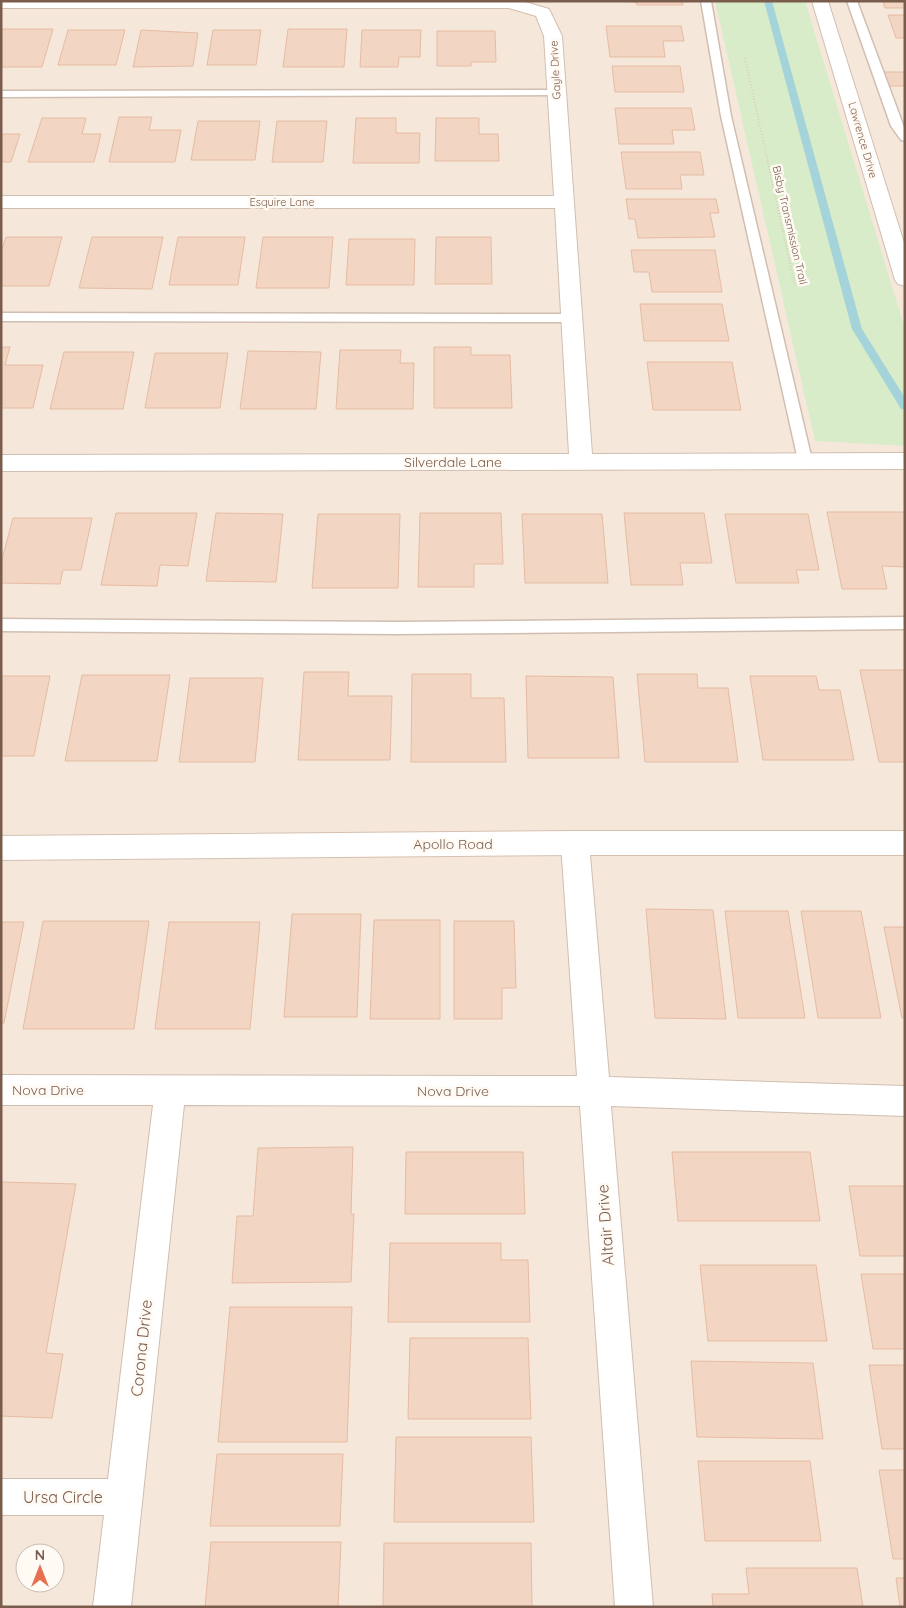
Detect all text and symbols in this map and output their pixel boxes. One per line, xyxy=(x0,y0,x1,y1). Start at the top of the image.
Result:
street label: Gayle Drive xyxy=(546,40,564,100)
street label: Lawrence Drive xyxy=(845,100,881,180)
street label: Bisby Transmission Trail xyxy=(770,164,810,286)
street label: Esquire Lane xyxy=(250,195,315,209)
street label: Silverdale Lane xyxy=(404,453,502,471)
street label: Apollo Road xyxy=(413,835,493,853)
street label: Nova Drive xyxy=(12,1081,84,1099)
street label: Nova Drive xyxy=(417,1082,489,1100)
street label: Altair Drive xyxy=(592,1184,618,1266)
street label: Corona Drive xyxy=(126,1299,156,1397)
street label: Ursa Circle xyxy=(23,1487,103,1507)
north arrow xyxy=(15,1543,65,1593)
text: N xyxy=(35,1546,45,1564)

